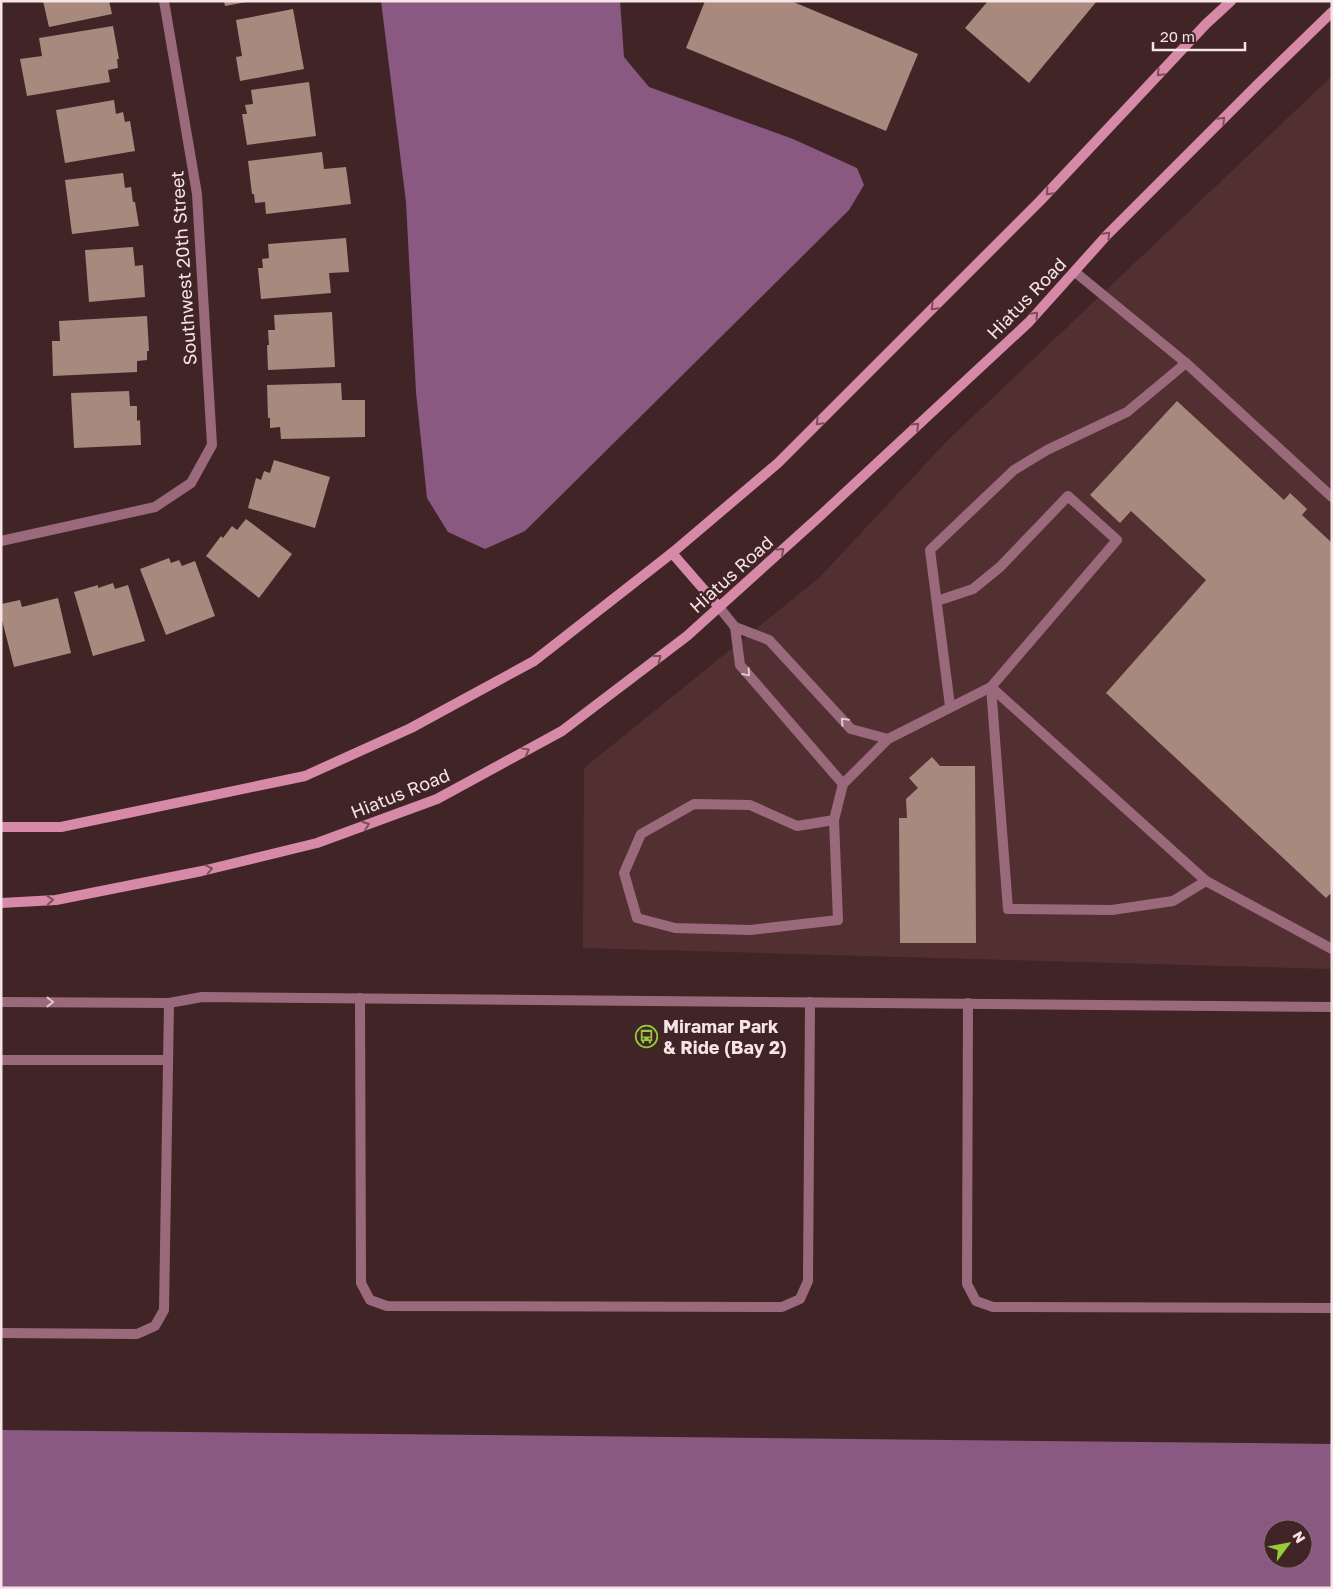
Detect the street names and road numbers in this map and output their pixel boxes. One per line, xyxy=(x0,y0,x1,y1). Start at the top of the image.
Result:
street label: Southwest 20th Street xyxy=(165,170,201,366)
street label: Hiatus Road xyxy=(982,253,1070,343)
street label: Hiatus Road xyxy=(685,531,777,617)
street label: Hiatus Road xyxy=(347,763,453,823)

